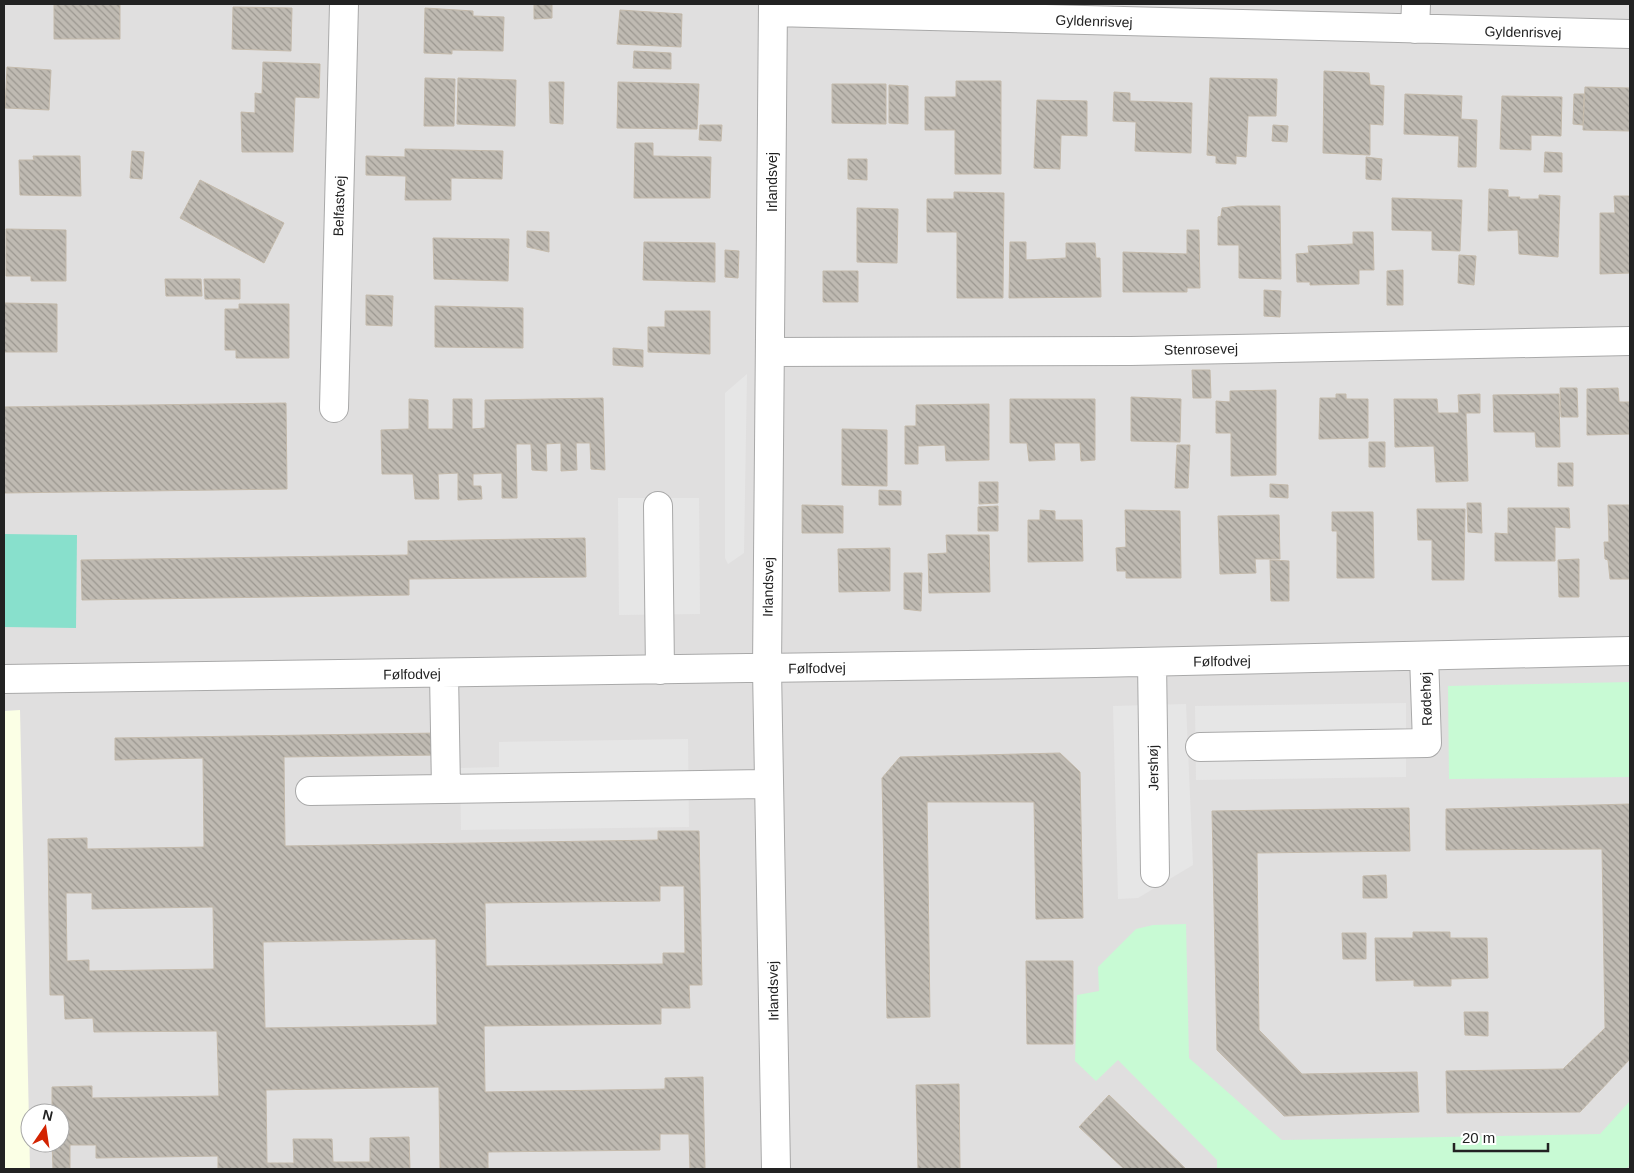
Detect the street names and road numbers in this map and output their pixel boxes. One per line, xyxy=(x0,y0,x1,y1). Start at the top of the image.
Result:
street label: Gyldenrisvej xyxy=(1055,12,1133,30)
street label: Gyldenrisvej xyxy=(1484,23,1562,41)
street label: Irlandsvej xyxy=(764,152,780,212)
street label: Belfastvej xyxy=(330,175,348,237)
street label: Stenrosevej xyxy=(1164,340,1238,358)
street label: Irlandsvej xyxy=(759,557,777,617)
street label: Følfodvej xyxy=(1193,652,1251,670)
street label: Følfodvej xyxy=(788,659,846,677)
street label: Følfodvej xyxy=(383,665,441,683)
street label: Rødehøj xyxy=(1417,672,1435,726)
street label: Jershøj xyxy=(1145,745,1161,791)
street label: Irlandsvej xyxy=(764,961,782,1021)

